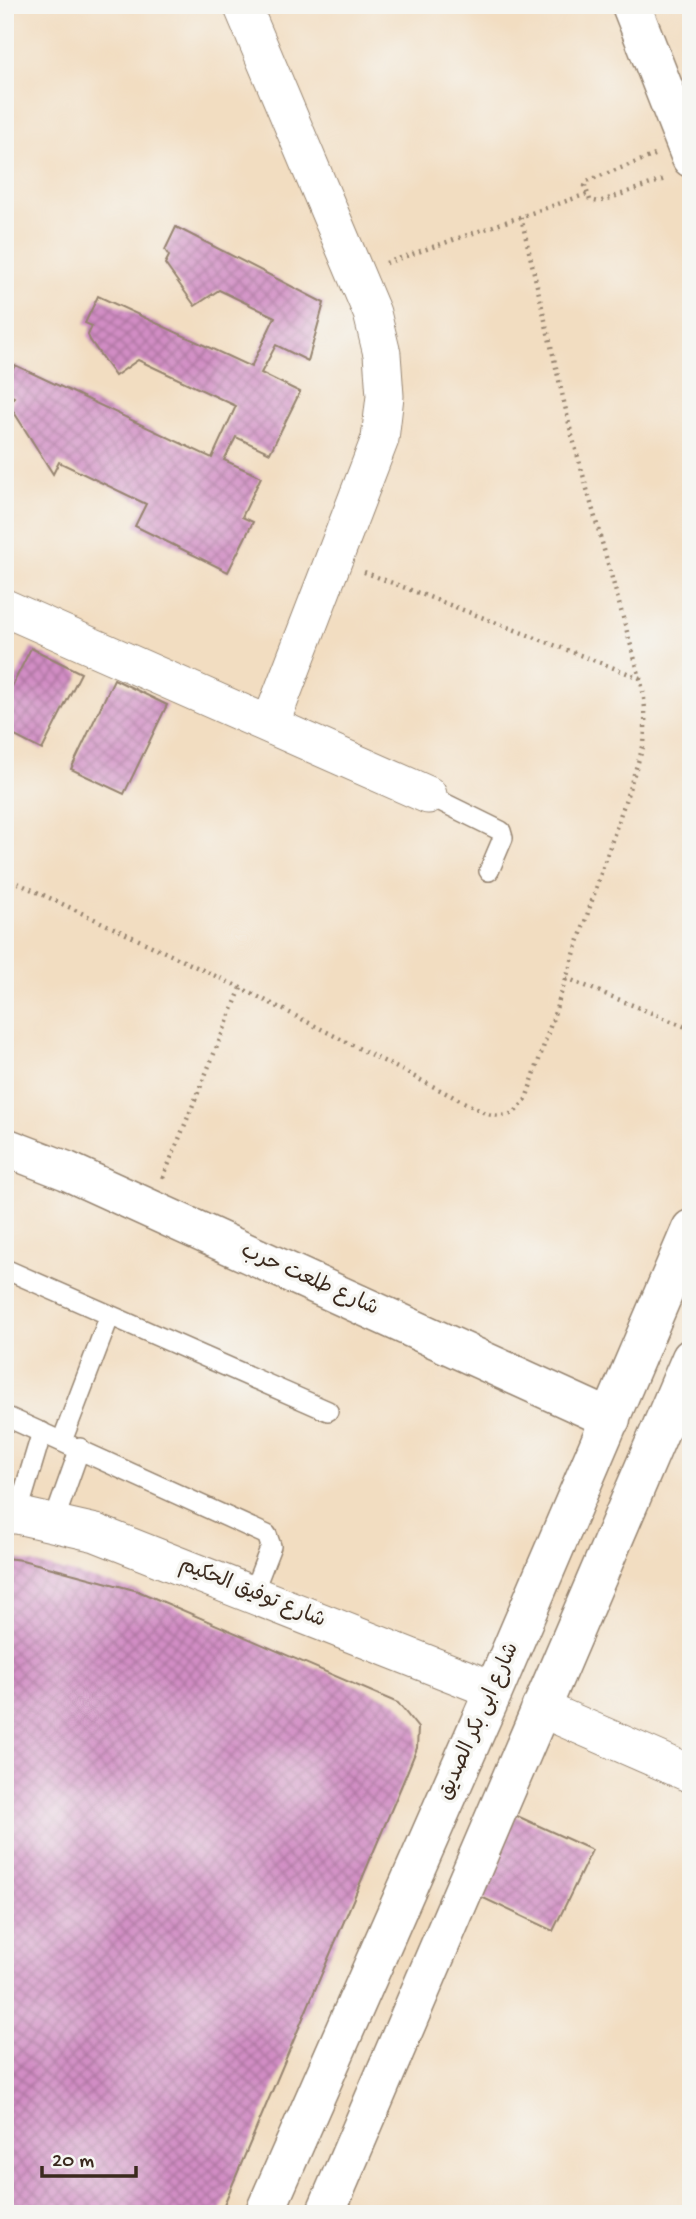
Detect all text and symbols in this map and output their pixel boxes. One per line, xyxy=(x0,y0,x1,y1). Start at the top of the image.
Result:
street label: شارع طلعت حرب xyxy=(236,1239,382,1323)
street label: شارع توفيق الحكيم xyxy=(175,1553,329,1635)
street label: شارع ابى بكر الصديق xyxy=(434,1639,526,1805)
scale bar xyxy=(42,2135,136,2179)
text: 20 m xyxy=(52,2150,94,2175)

